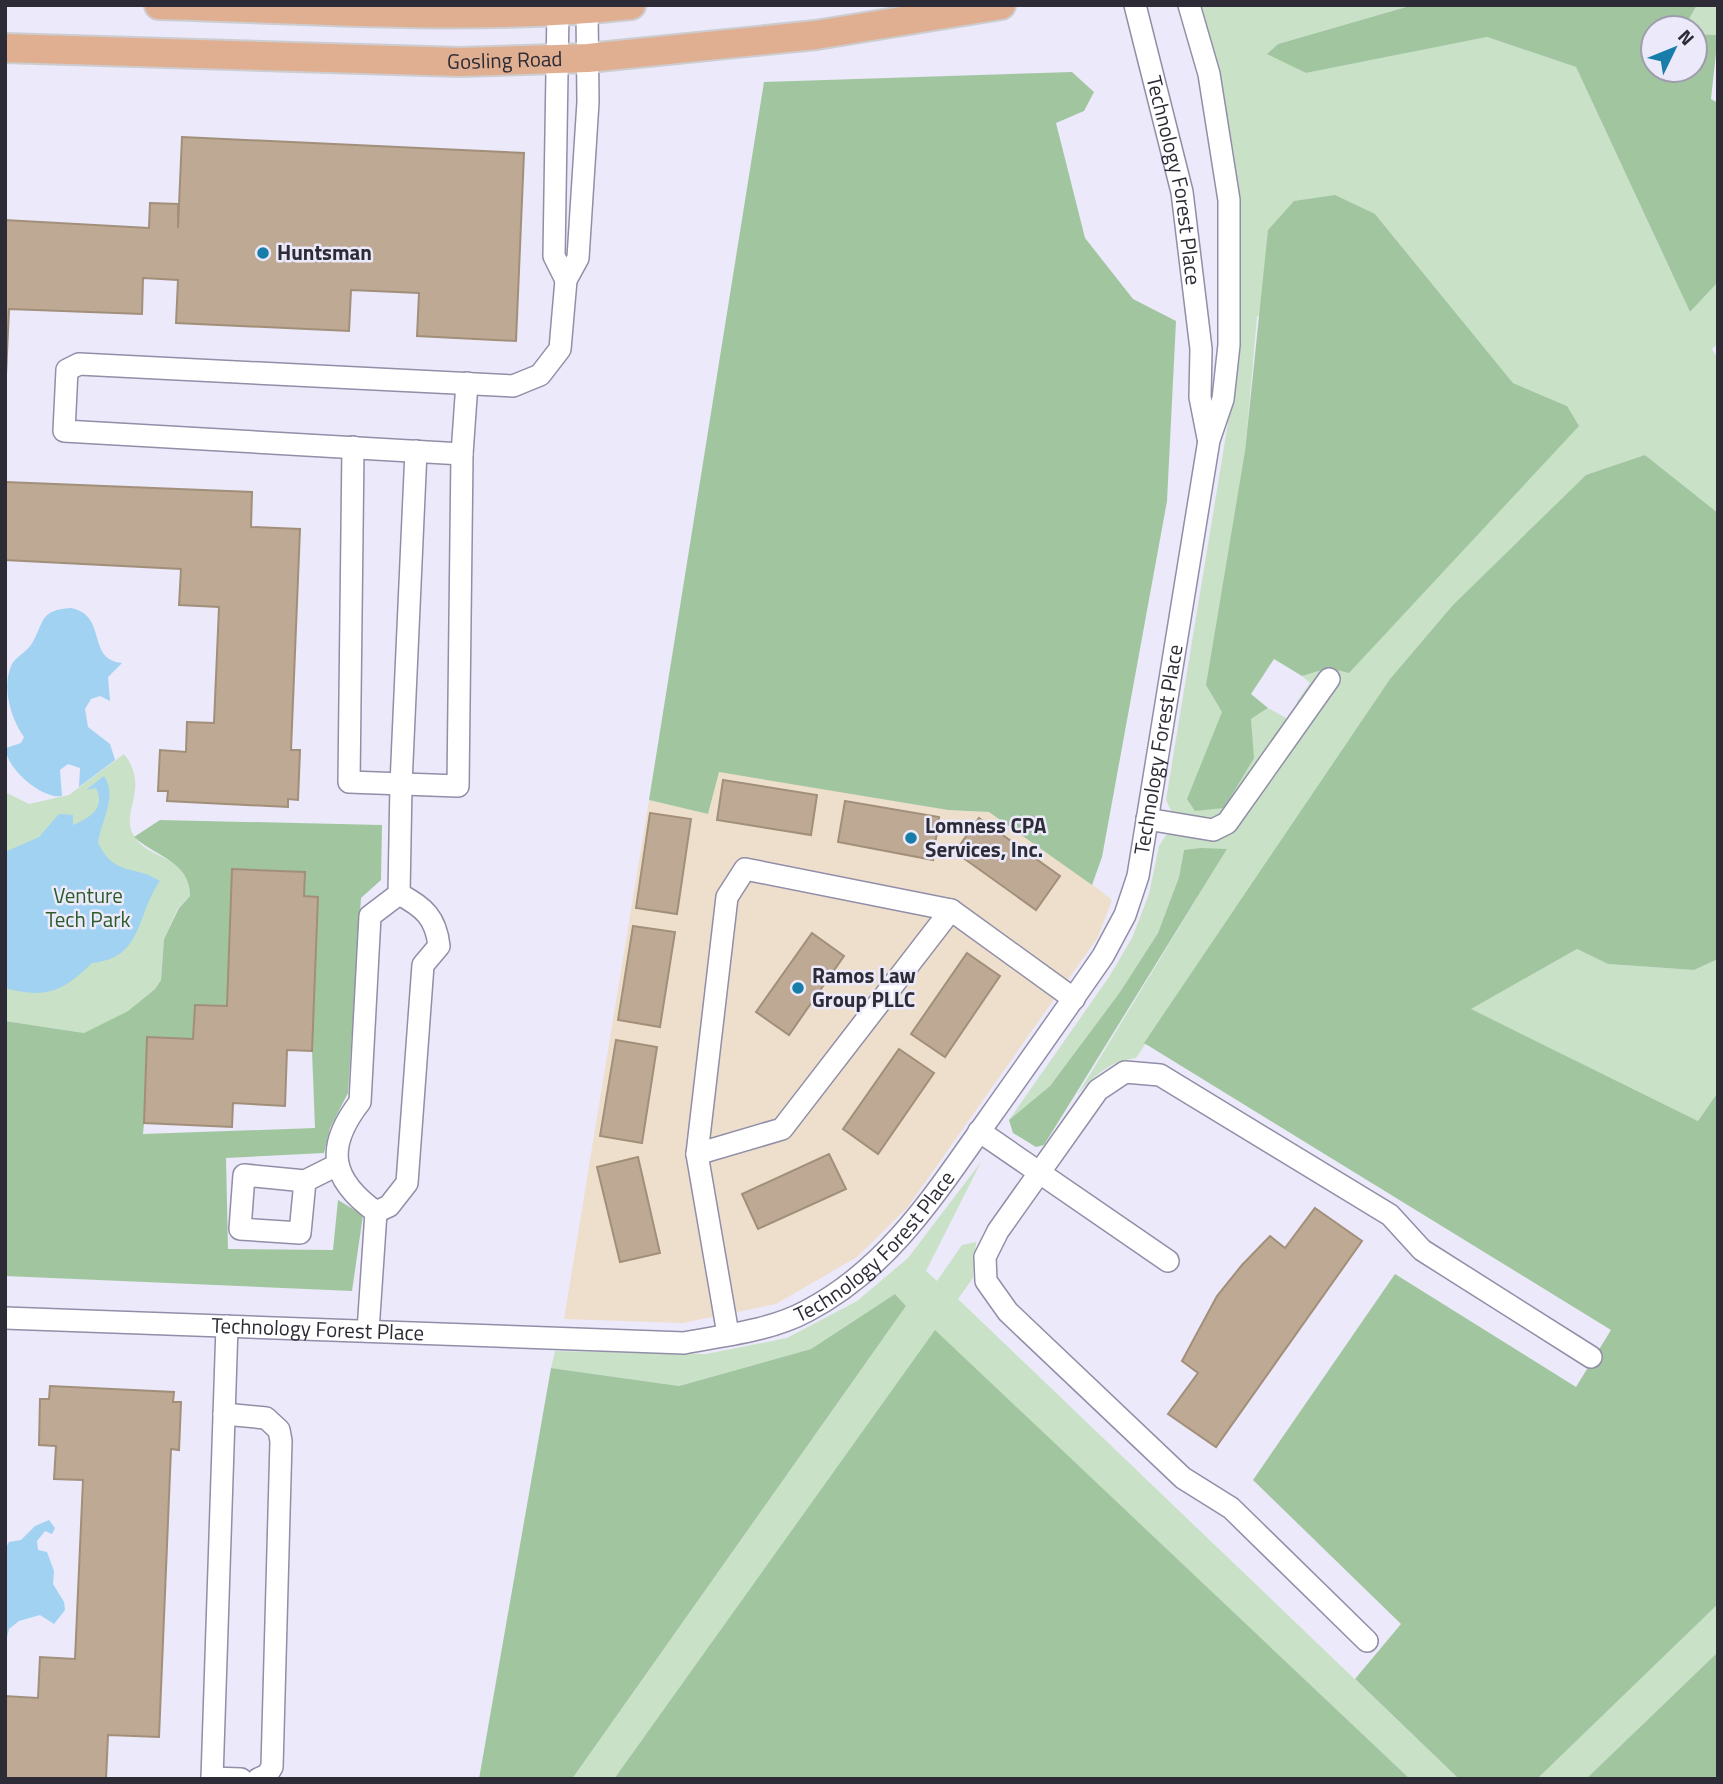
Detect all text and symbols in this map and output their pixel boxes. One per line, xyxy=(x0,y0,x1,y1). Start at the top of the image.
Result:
north arrow xyxy=(1639,14,1709,84)
text: N xyxy=(1672,22,1702,52)
street label: Gosling Road xyxy=(447,42,563,77)
street label: Technology Forest Place xyxy=(1138,72,1210,287)
place label: Huntsman xyxy=(277,236,372,268)
marker: Huntsman xyxy=(255,245,271,261)
street label: Technology Forest Place xyxy=(1125,642,1190,857)
place label: Lomness CPA Services, Inc. xyxy=(925,809,1047,865)
marker: Lomness CPA Services, Inc. xyxy=(903,830,919,846)
park label: Venture Tech Park xyxy=(46,879,131,935)
place label: Ramos Law Group PLLC xyxy=(812,959,916,1015)
marker: Ramos Law Group PLLC xyxy=(790,980,806,996)
street label: Technology Forest Place xyxy=(788,1163,962,1330)
street label: Technology Forest Place xyxy=(211,1309,425,1348)

